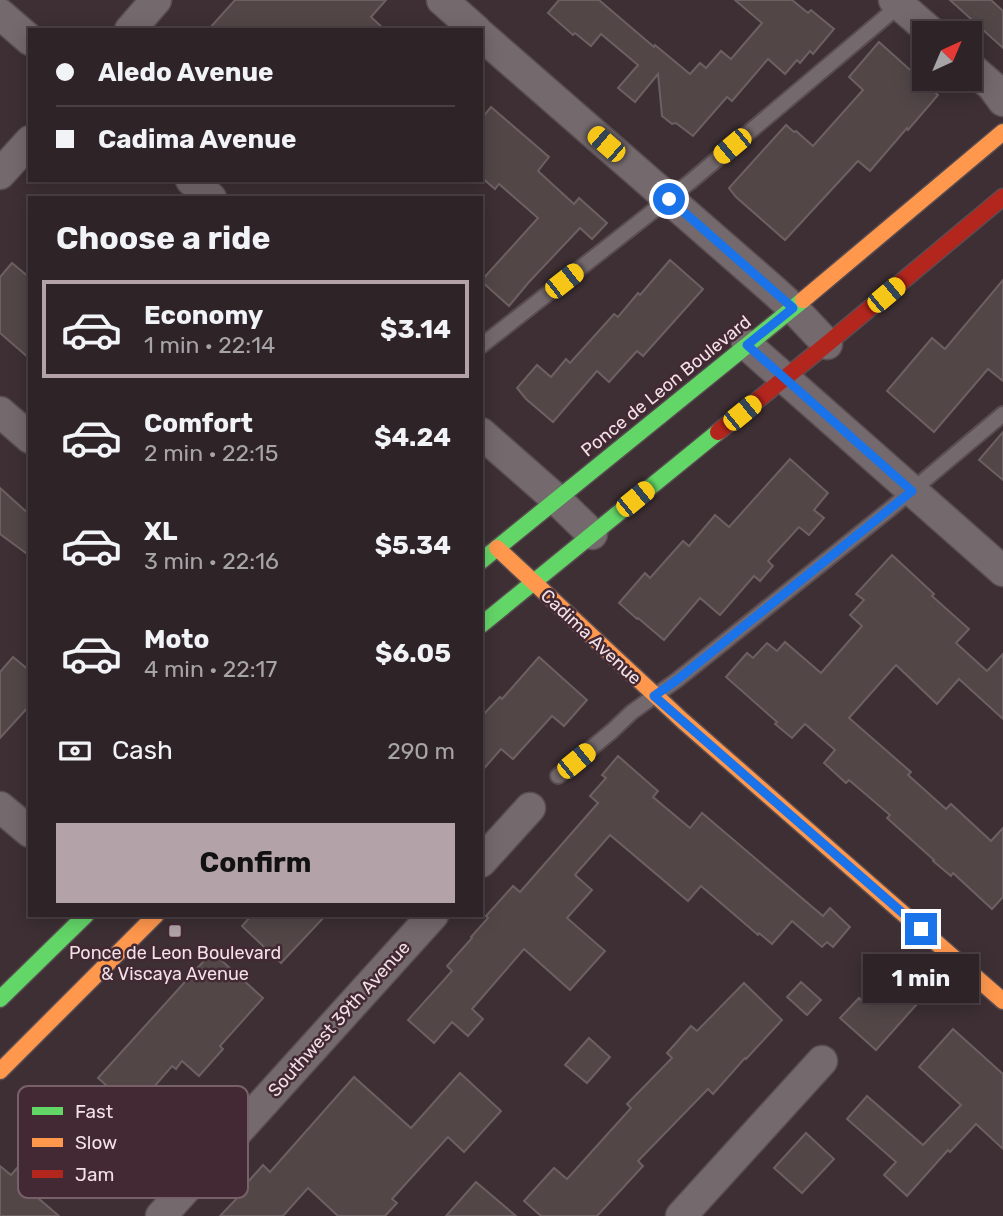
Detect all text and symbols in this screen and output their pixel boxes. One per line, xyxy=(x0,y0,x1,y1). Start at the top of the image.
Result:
north arrow xyxy=(912,21,982,91)
map controls xyxy=(912,21,982,91)
text: Aledo Avenue xyxy=(98,57,274,88)
car xyxy=(584,122,629,166)
text: Cadima Avenue xyxy=(98,124,296,155)
car xyxy=(710,124,755,168)
route start xyxy=(653,183,685,215)
text: Choose a ride xyxy=(56,219,270,257)
car xyxy=(541,260,588,302)
car xyxy=(864,273,909,317)
icon: car xyxy=(60,298,123,361)
text: Economy xyxy=(144,300,263,331)
street label: Ponce de Leon Boulevard xyxy=(577,311,755,461)
text: $3.14 xyxy=(380,314,451,345)
text: 1 min · 22:14 xyxy=(144,331,275,359)
car xyxy=(720,392,765,434)
icon: car xyxy=(60,406,123,469)
text: Comfort xyxy=(144,408,253,439)
text: $4.24 xyxy=(374,422,451,453)
text: 2 min · 22:15 xyxy=(144,439,278,467)
car xyxy=(613,478,658,520)
icon: car xyxy=(60,514,123,577)
text: XL xyxy=(144,516,177,547)
text: $5.34 xyxy=(375,530,451,561)
text: 3 min · 22:16 xyxy=(144,547,279,575)
street label: Cadima Avenue xyxy=(536,585,646,689)
icon: car xyxy=(60,622,123,685)
text: Moto xyxy=(144,624,209,655)
text: $6.05 xyxy=(375,638,451,669)
text: 4 min · 22:17 xyxy=(144,655,277,683)
icon: cash xyxy=(56,732,94,770)
text: Cash xyxy=(112,735,173,766)
text: 290 m xyxy=(387,737,455,765)
car xyxy=(554,740,599,782)
button: Confirm xyxy=(56,823,455,903)
route end xyxy=(905,913,937,945)
marker: Ponce de Leon Boulevard & Viscaya Avenue xyxy=(167,923,183,939)
street label: Southwest 39th Avenue xyxy=(263,937,415,1101)
place label: Ponce de Leon Boulevard & Viscaya Avenue xyxy=(69,942,281,985)
callout: 1 min xyxy=(863,954,979,1002)
text: 1 min xyxy=(892,964,950,992)
legend xyxy=(18,1086,248,1198)
text: Fast xyxy=(75,1100,114,1123)
text: Slow xyxy=(75,1131,117,1154)
text: Jam xyxy=(75,1163,114,1186)

